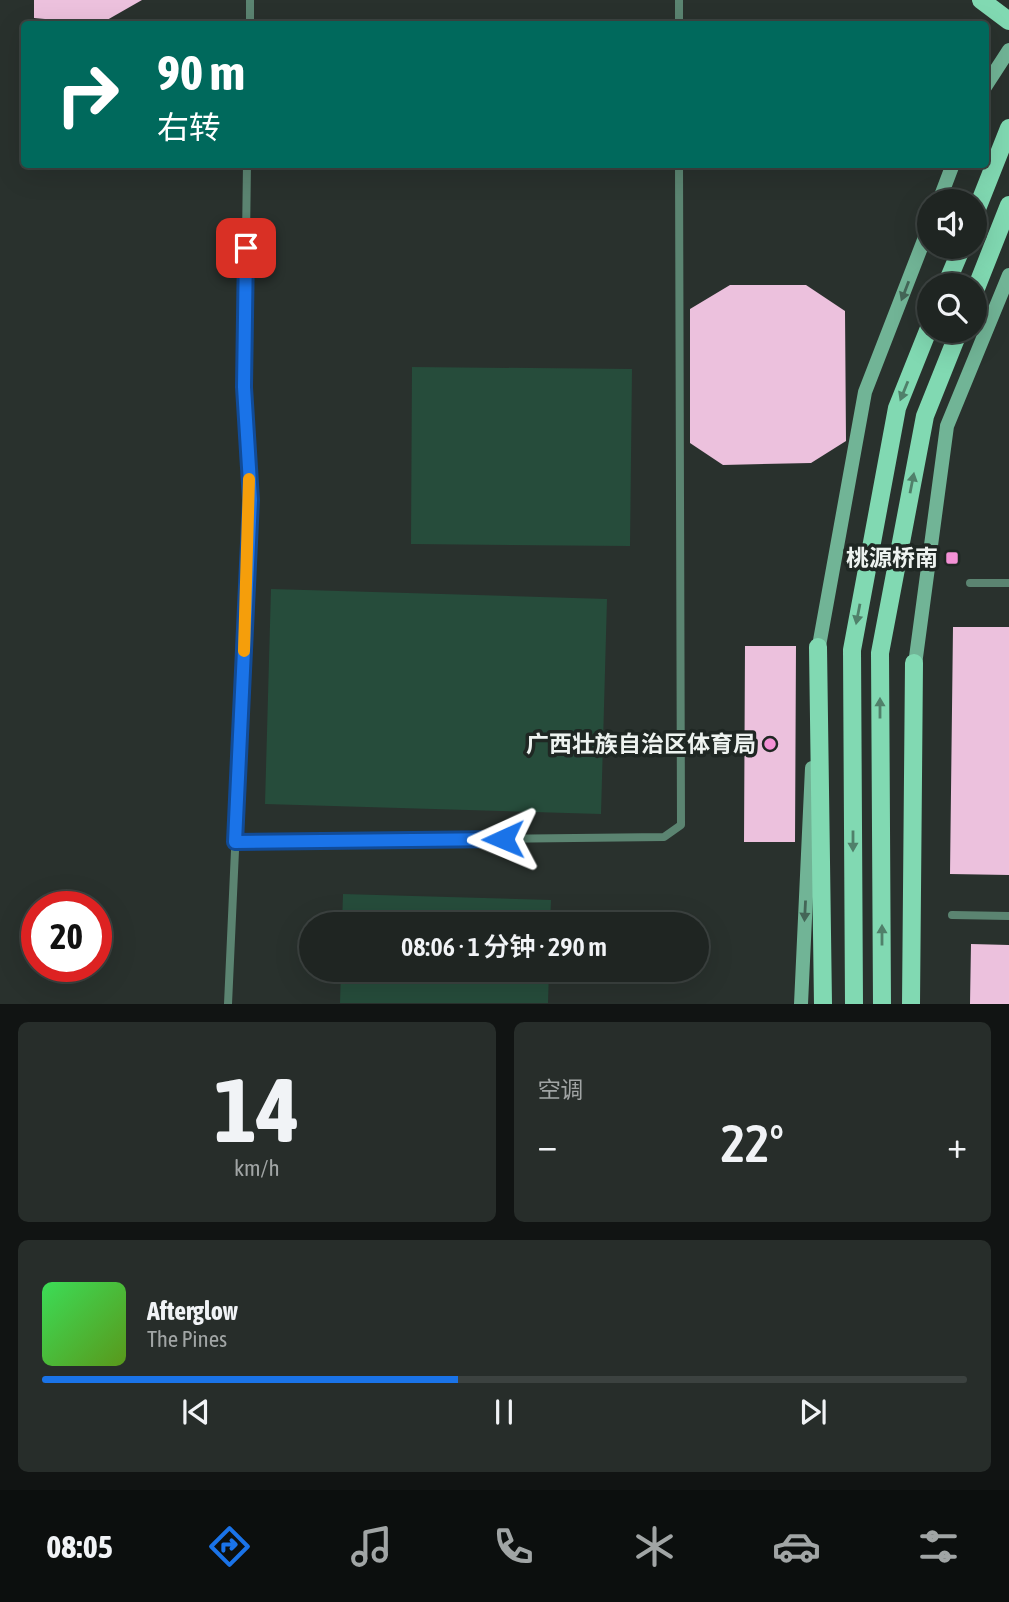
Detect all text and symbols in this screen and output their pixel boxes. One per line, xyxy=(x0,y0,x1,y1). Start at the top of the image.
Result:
text: 90 m xyxy=(157,44,245,100)
icon: right xyxy=(42,49,133,140)
text: 右转 xyxy=(157,109,221,146)
map controls xyxy=(917,189,987,343)
button: sound xyxy=(917,189,987,259)
pin xyxy=(216,218,276,278)
icon: arrive xyxy=(227,229,265,267)
button: search xyxy=(917,273,987,343)
one-way arrow xyxy=(899,280,910,301)
one-way arrow xyxy=(898,381,909,402)
one-way arrow xyxy=(907,472,918,494)
place label: 桃源桥南 xyxy=(846,545,938,571)
marker: 桃源桥南 xyxy=(944,550,960,566)
one-way arrow xyxy=(853,603,864,625)
one-way arrow xyxy=(874,697,886,719)
place label: 广西壮族自治区体育局 xyxy=(526,731,756,757)
marker: 广西壮族自治区体育局 xyxy=(762,736,778,752)
position arrow xyxy=(466,802,540,876)
one-way arrow xyxy=(847,830,859,852)
speed limit sign: 20 xyxy=(21,891,112,982)
one-way arrow xyxy=(800,900,811,922)
one-way arrow xyxy=(876,924,888,946)
text: 08:06 · 1 分钟 · 290 m xyxy=(401,932,607,962)
text: 14 xyxy=(214,1057,300,1161)
text: 空调 xyxy=(538,1077,584,1103)
text: 22° xyxy=(721,1113,784,1173)
text: − xyxy=(538,1123,557,1166)
text: + xyxy=(947,1123,967,1166)
text: km/h xyxy=(234,1155,280,1181)
text: Afterglow xyxy=(147,1296,238,1326)
text: The Pines xyxy=(147,1326,227,1352)
icon: previous xyxy=(177,1393,215,1431)
icon: pause xyxy=(485,1393,523,1431)
icon: next xyxy=(794,1393,832,1431)
icon: directions xyxy=(205,1522,254,1571)
icon: music xyxy=(347,1522,396,1571)
icon: phone xyxy=(489,1522,538,1571)
icon: climate xyxy=(630,1522,679,1571)
icon: car xyxy=(772,1522,821,1571)
icon: filters xyxy=(914,1522,963,1571)
text: 08:05 xyxy=(46,1528,113,1565)

